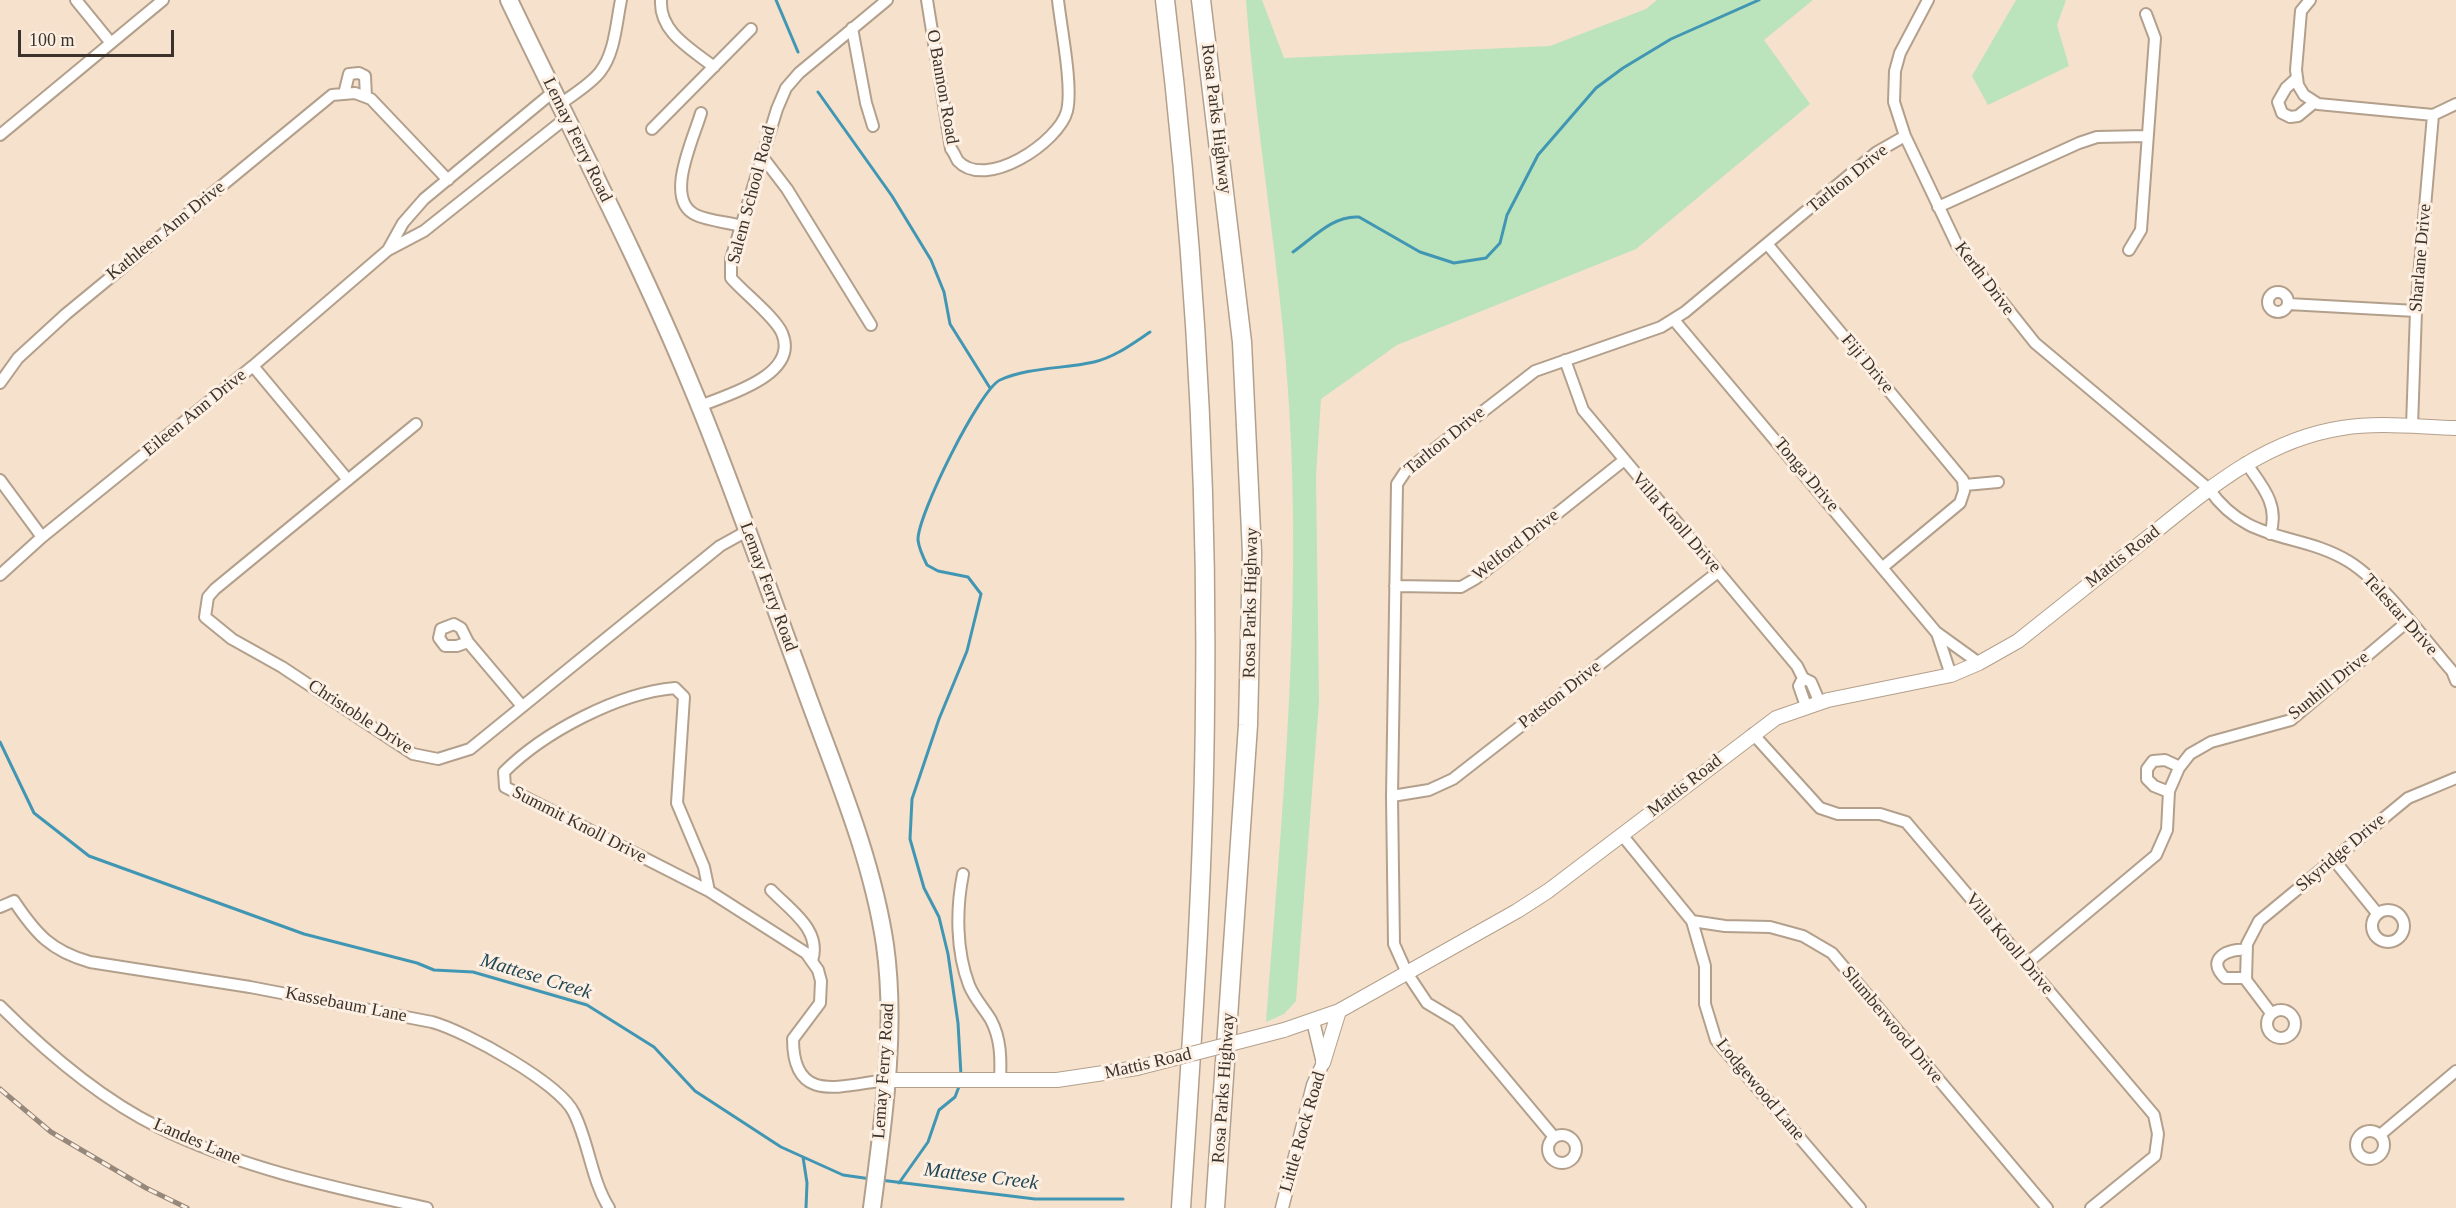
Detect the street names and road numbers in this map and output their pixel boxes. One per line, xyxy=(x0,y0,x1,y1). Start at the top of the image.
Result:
street label: O Bannon Road xyxy=(921,28,963,146)
street label: Rosa Parks Highway xyxy=(1196,43,1236,195)
street label: Lemay Ferry Road xyxy=(537,74,617,206)
street label: Salem School Road xyxy=(723,124,781,266)
street label: Tarlton Drive xyxy=(1803,140,1893,218)
street label: Kathleen Ann Drive xyxy=(102,177,230,285)
street label: Sharlane Drive xyxy=(2406,203,2436,313)
street label: Kerth Drive xyxy=(1949,238,2019,320)
street label: Fiji Drive xyxy=(1836,330,1898,398)
street label: Eileen Ann Drive xyxy=(139,365,251,461)
street label: Tarlton Drive xyxy=(1400,402,1490,480)
street label: Tonga Drive xyxy=(1769,434,1843,516)
street label: Villa Knoll Drive xyxy=(1627,468,1725,578)
street label: Welford Drive xyxy=(1468,504,1564,586)
street label: Lemay Ferry Road xyxy=(735,519,801,655)
street label: Mattis Road xyxy=(2081,521,2165,593)
street label: Rosa Parks Highway xyxy=(1239,527,1263,679)
street label: Telestar Drive xyxy=(2358,570,2442,660)
street label: Sunhill Drive xyxy=(2284,647,2374,725)
street label: Patston Drive xyxy=(1515,656,1605,734)
street label: Christoble Drive xyxy=(304,675,416,759)
street label: Mattis Road xyxy=(1643,750,1727,822)
street label: Summit Knoll Drive xyxy=(508,782,650,868)
street label: Skyridge Drive xyxy=(2292,809,2390,897)
street label: Villa Knoll Drive xyxy=(1960,889,2058,999)
street label: Slumberwood Drive xyxy=(1837,962,1947,1088)
street label: Kassebaum Lane xyxy=(283,983,409,1027)
street label: Lemay Ferry Road xyxy=(868,1002,900,1140)
street label: Rosa Parks Highway xyxy=(1208,1012,1240,1164)
street label: Lodgewood Lane xyxy=(1711,1035,1809,1145)
street label: Mattis Road xyxy=(1102,1044,1194,1084)
street label: Little Rock Road xyxy=(1276,1069,1330,1195)
street label: Landes Lane xyxy=(150,1114,244,1170)

